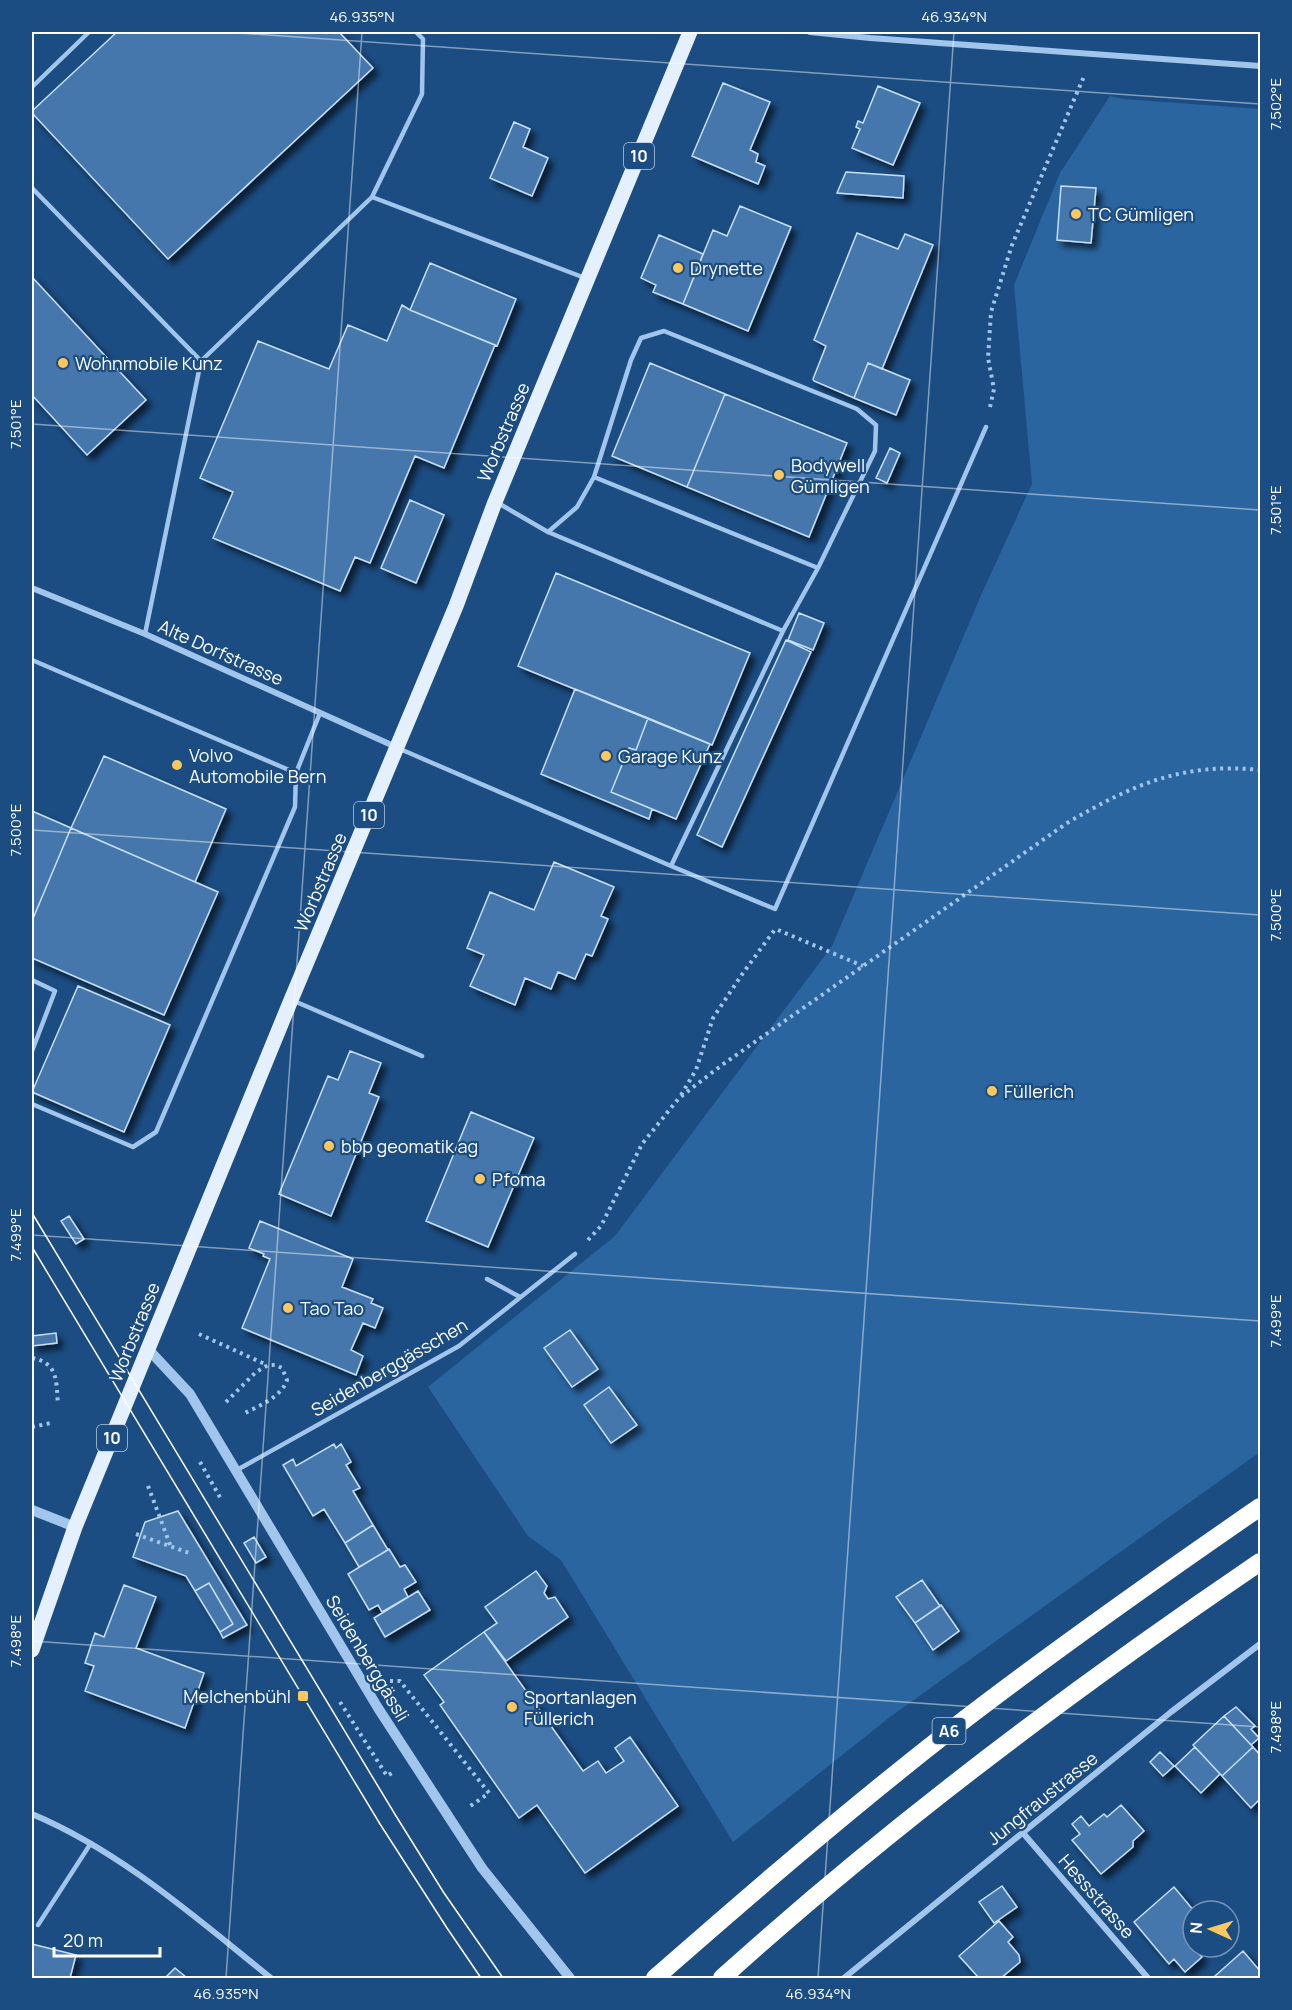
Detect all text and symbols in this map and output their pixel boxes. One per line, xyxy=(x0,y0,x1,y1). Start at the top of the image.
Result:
text: 46.935°N xyxy=(329,6,395,27)
text: 46.934°N xyxy=(921,6,987,27)
text: 7.502°E xyxy=(1265,78,1286,130)
road number: 10 xyxy=(624,143,654,169)
place label: TC Gümligen xyxy=(1088,202,1194,226)
marker: TC Gümligen xyxy=(1069,207,1083,221)
place label: Drynette xyxy=(690,256,763,280)
marker: Drynette xyxy=(671,261,685,275)
place label: Wohnmobile Kunz xyxy=(75,351,223,375)
marker: Wohnmobile Kunz xyxy=(56,356,70,370)
street label: Worbstrasse xyxy=(471,379,535,485)
text: 7.501°E xyxy=(5,399,26,449)
place label: Bodywell Gümligen xyxy=(791,453,870,498)
marker: Bodywell Gümligen xyxy=(772,468,786,482)
text: 7.501°E xyxy=(1265,485,1286,535)
street label: Alte Dorfstrasse xyxy=(155,614,287,690)
place label: Volvo Automobile Bern xyxy=(189,743,326,788)
place label: Garage Kunz xyxy=(618,744,723,768)
marker: Garage Kunz xyxy=(599,749,613,763)
marker: Volvo Automobile Bern xyxy=(170,758,184,772)
road number: 10 xyxy=(354,802,384,828)
text: 7.500°E xyxy=(5,804,26,856)
street label: Worbstrasse xyxy=(288,829,352,935)
text: 7.500°E xyxy=(1265,889,1286,941)
place label: Füllerich xyxy=(1004,1079,1074,1103)
marker: Füllerich xyxy=(985,1084,999,1098)
place label: bbp geomatik ag xyxy=(341,1134,478,1158)
marker: bbp geomatik ag xyxy=(322,1139,336,1153)
place label: Pfoma xyxy=(492,1167,546,1191)
marker: Pfoma xyxy=(473,1172,487,1186)
text: 7.499°E xyxy=(5,1209,26,1261)
street label: Worbstrasse xyxy=(103,1279,165,1385)
text: 7.499°E xyxy=(1265,1295,1286,1347)
place label: Tao Tao xyxy=(300,1296,364,1320)
marker: Tao Tao xyxy=(281,1301,295,1315)
street label: Seidenberggässchen xyxy=(307,1312,471,1422)
road number: 10 xyxy=(97,1425,127,1451)
street label: Seidenberggässli xyxy=(321,1590,415,1726)
text: 7.498°E xyxy=(5,1615,26,1667)
place label: Melchenbühl xyxy=(183,1684,291,1708)
place label: Sportanlagen Füllerich xyxy=(524,1685,637,1730)
marker: Melchenbühl xyxy=(296,1689,310,1703)
marker: Sportanlagen Füllerich xyxy=(505,1700,519,1714)
text: 7.498°E xyxy=(1265,1701,1286,1753)
road number: A6 xyxy=(932,1718,966,1744)
street label: Jungfraustrasse xyxy=(982,1746,1102,1850)
street label: Hessstrasse xyxy=(1054,1849,1140,1943)
north arrow xyxy=(1181,1899,1241,1959)
scale bar xyxy=(54,1920,160,1958)
text: N xyxy=(1185,1921,1207,1934)
text: 20 m xyxy=(63,1928,103,1952)
text: 46.935°N xyxy=(193,1983,259,2004)
text: 46.934°N xyxy=(785,1983,851,2004)

